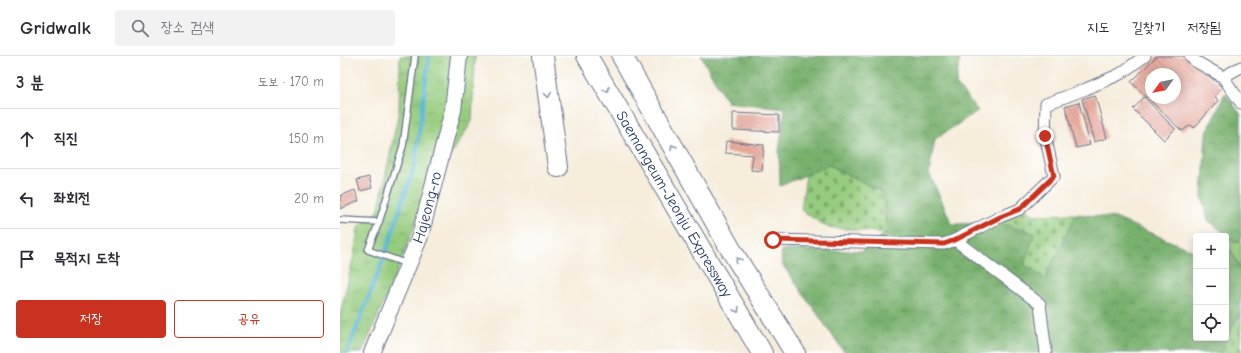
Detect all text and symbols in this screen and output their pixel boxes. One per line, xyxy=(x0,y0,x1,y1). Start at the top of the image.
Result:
search box xyxy=(115,10,395,46)
text: Gridwalk xyxy=(20,17,91,39)
icon: search xyxy=(129,17,151,39)
text: 장소 검색 xyxy=(161,18,214,36)
text: 지도 xyxy=(1087,19,1109,36)
text: 길찾기 xyxy=(1131,19,1165,36)
text: 저장됨 xyxy=(1187,19,1221,36)
north arrow xyxy=(1145,68,1181,104)
text: 3 분 xyxy=(16,73,44,92)
text: 도보 · 170 m xyxy=(258,74,324,89)
one-way arrow xyxy=(602,86,609,93)
one-way arrow xyxy=(544,92,553,98)
street label: Saemangeum-Jeonju Expressway xyxy=(612,108,736,301)
route end xyxy=(1036,127,1054,145)
icon: ahead xyxy=(16,128,38,150)
text: 직진 xyxy=(54,129,78,147)
text: 150 m xyxy=(289,131,324,146)
one-way arrow xyxy=(671,144,678,151)
street label: Hajeong-ro xyxy=(409,170,446,246)
icon: left xyxy=(16,188,38,210)
text: 좌회전 xyxy=(54,189,90,207)
text: 20 m xyxy=(294,191,324,206)
route start xyxy=(764,231,782,249)
map controls xyxy=(1193,233,1229,341)
button: + xyxy=(1193,233,1229,269)
icon: arrive xyxy=(16,248,38,270)
text: 목적지 도착 xyxy=(54,249,120,267)
one-way arrow xyxy=(735,257,743,264)
button: − xyxy=(1193,269,1229,305)
button: 저장 xyxy=(16,300,166,338)
button: 공유 xyxy=(174,300,324,338)
button: locate xyxy=(1193,305,1229,341)
one-way arrow xyxy=(732,306,739,313)

